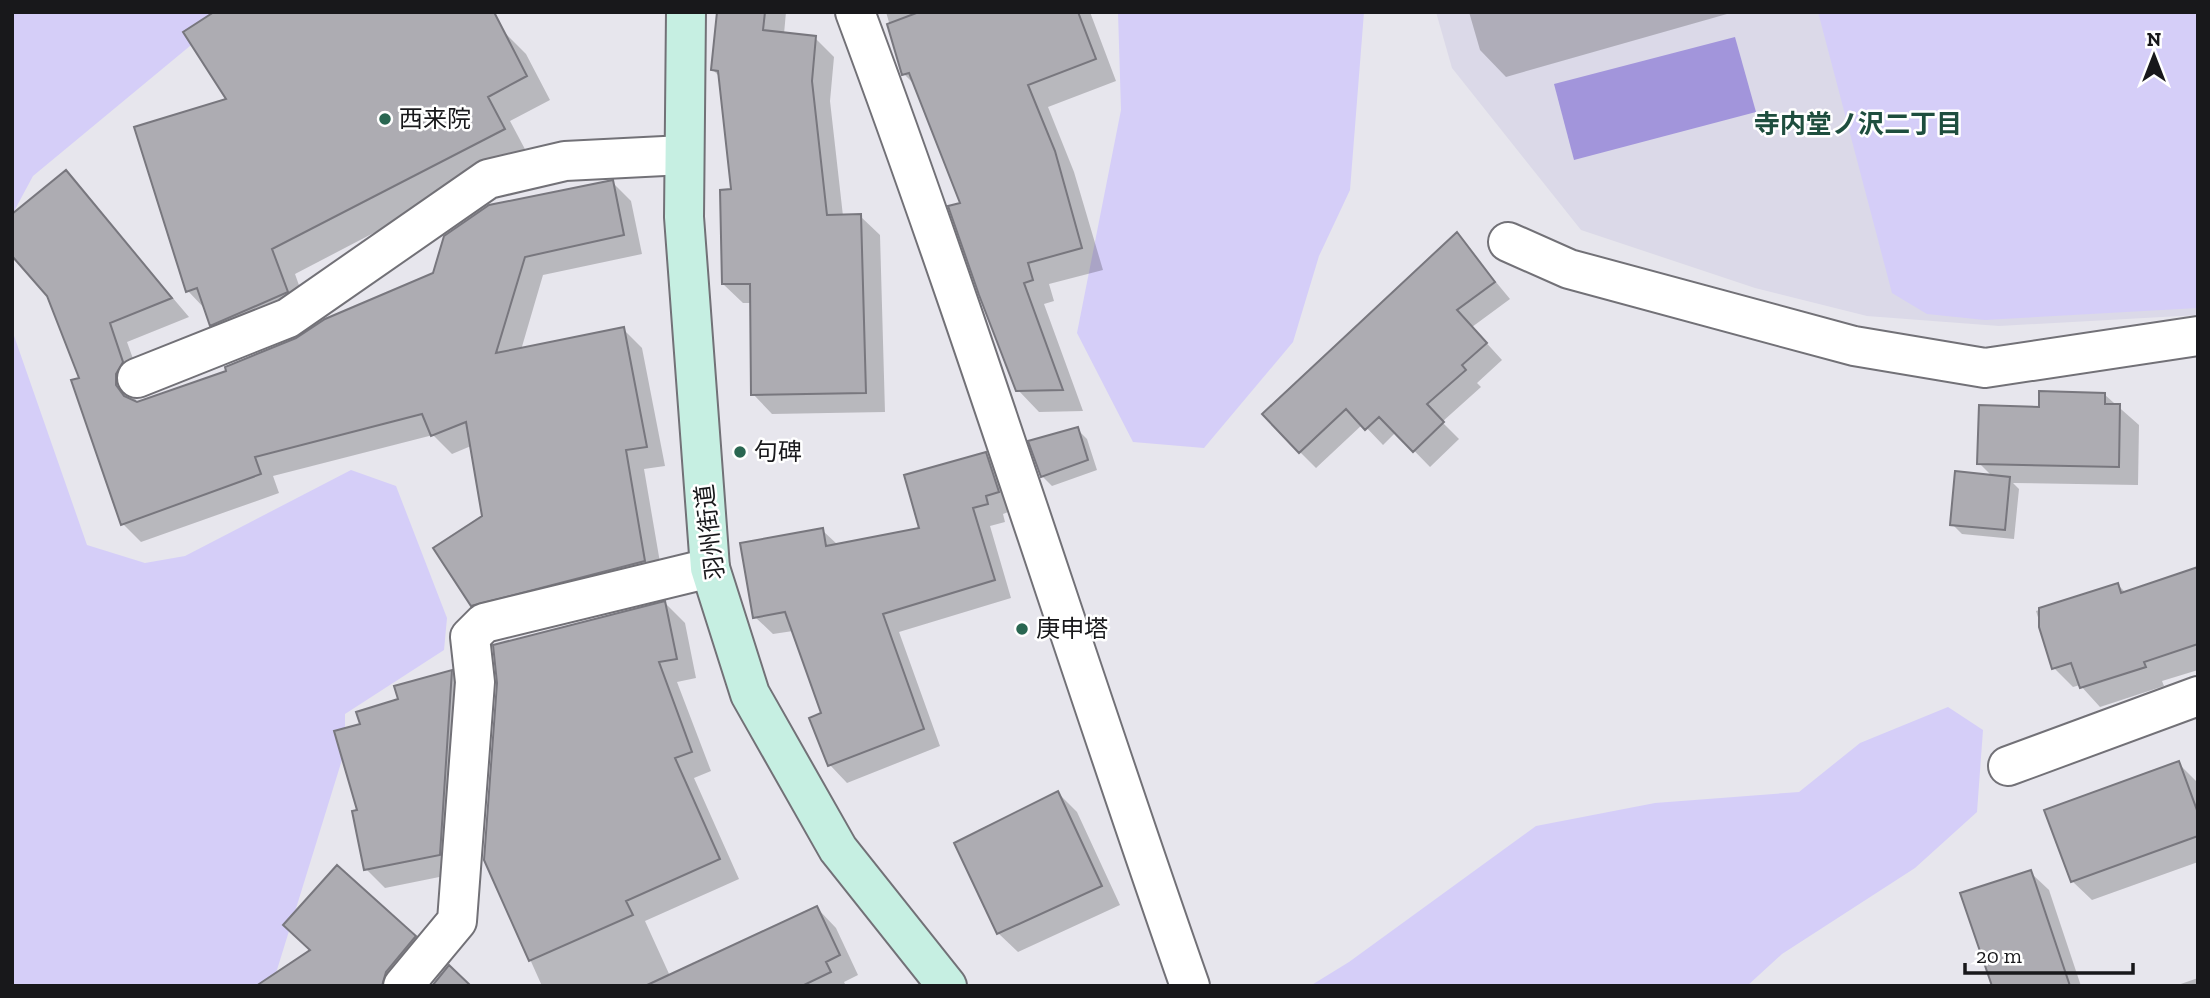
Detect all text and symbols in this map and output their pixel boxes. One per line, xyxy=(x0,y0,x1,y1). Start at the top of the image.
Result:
north arrow xyxy=(2119,21,2189,91)
text: N xyxy=(2147,28,2161,51)
place label: 西来院 xyxy=(399,104,471,133)
district label: 寺内堂ノ沢二丁目 xyxy=(1754,108,1962,140)
marker: 西来院 xyxy=(377,111,393,127)
place label: 句碑 xyxy=(754,437,802,466)
marker: 句碑 xyxy=(732,444,748,460)
street label: 羽州街道 xyxy=(689,483,730,581)
place label: 庚申塔 xyxy=(1036,614,1108,643)
marker: 庚申塔 xyxy=(1014,621,1030,637)
scale bar xyxy=(1965,932,2133,976)
text: 20 m xyxy=(1976,943,2022,968)

